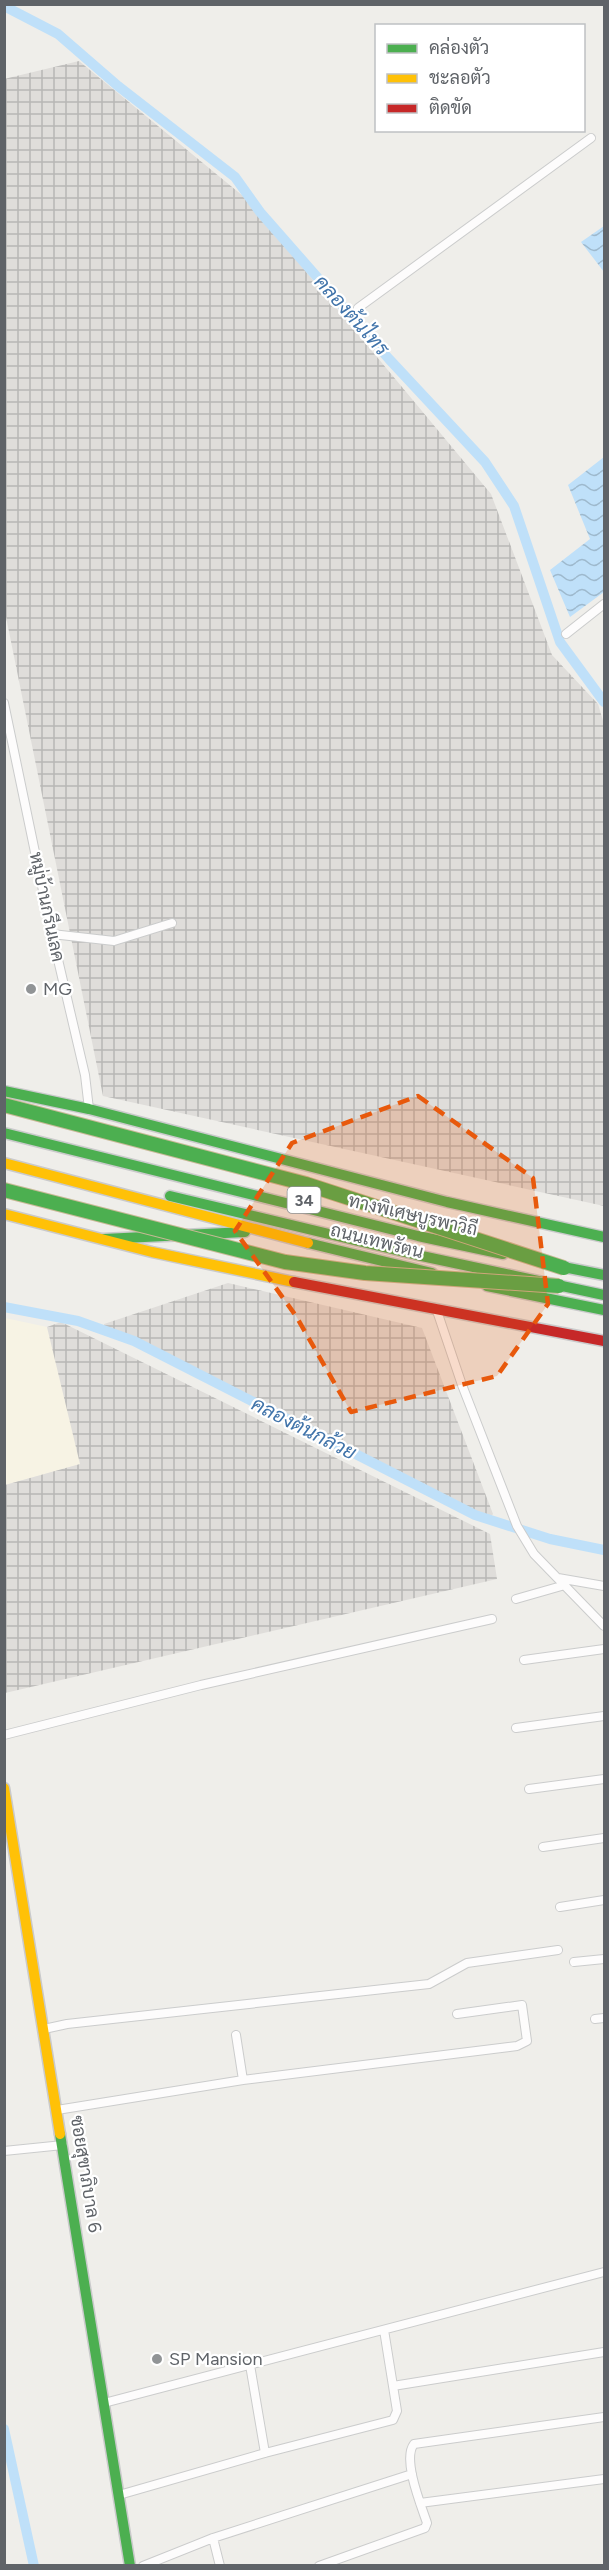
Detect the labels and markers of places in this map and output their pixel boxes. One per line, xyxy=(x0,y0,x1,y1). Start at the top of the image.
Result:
place label: MG xyxy=(43,978,72,1000)
marker: MG xyxy=(24,982,38,996)
place label: SP Mansion xyxy=(169,2348,262,2370)
marker: SP Mansion xyxy=(150,2352,164,2366)

